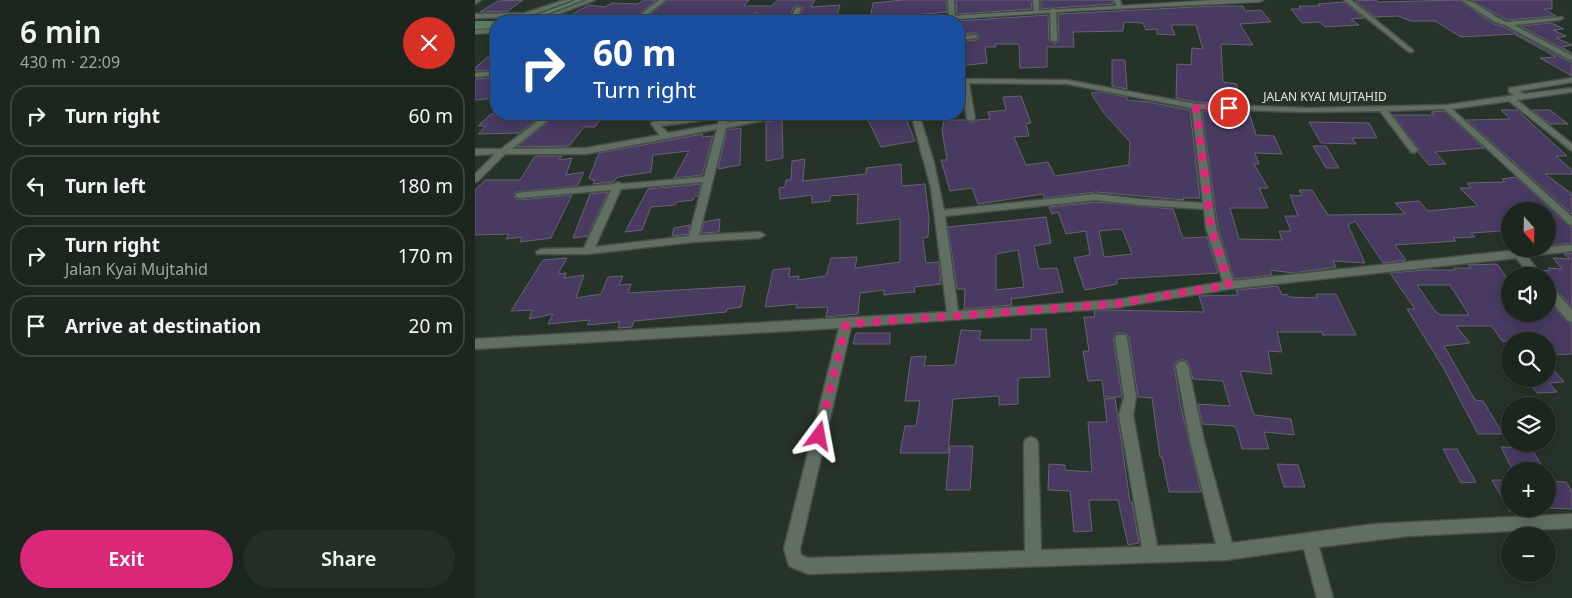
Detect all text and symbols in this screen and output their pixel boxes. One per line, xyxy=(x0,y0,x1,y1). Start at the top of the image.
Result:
text: 6 min xyxy=(20,11,101,52)
button: close xyxy=(403,17,455,69)
text: 60 m xyxy=(593,29,676,76)
icon: right xyxy=(510,35,575,100)
text: 430 m · 22:09 xyxy=(20,51,120,73)
text: Turn right xyxy=(593,74,696,104)
pin xyxy=(1208,87,1250,129)
street label: JALAN KYAI MUJTAHID xyxy=(1262,88,1387,105)
icon: arrive xyxy=(1215,94,1243,122)
icon: right xyxy=(22,102,50,130)
text: Turn right xyxy=(65,103,160,129)
text: 60 m xyxy=(409,103,453,129)
icon: left xyxy=(22,172,50,200)
text: Turn left xyxy=(65,173,146,199)
text: 180 m xyxy=(398,173,453,199)
north arrow xyxy=(1501,202,1556,258)
map controls xyxy=(1501,202,1556,582)
text: Turn right xyxy=(65,232,160,258)
icon: right xyxy=(22,242,50,270)
text: 170 m xyxy=(398,243,453,269)
text: Jalan Kyai Mujtahid xyxy=(65,258,208,280)
button: sound xyxy=(1501,267,1556,322)
icon: arrive xyxy=(22,312,50,340)
text: Arrive at destination xyxy=(65,313,261,339)
text: 20 m xyxy=(409,313,453,339)
button: search xyxy=(1501,332,1556,387)
button: layers xyxy=(1501,397,1556,452)
position arrow xyxy=(792,409,844,461)
button: + xyxy=(1501,462,1556,517)
button: − xyxy=(1501,527,1556,582)
button: Exit xyxy=(20,530,233,588)
button: Share xyxy=(243,530,455,588)

